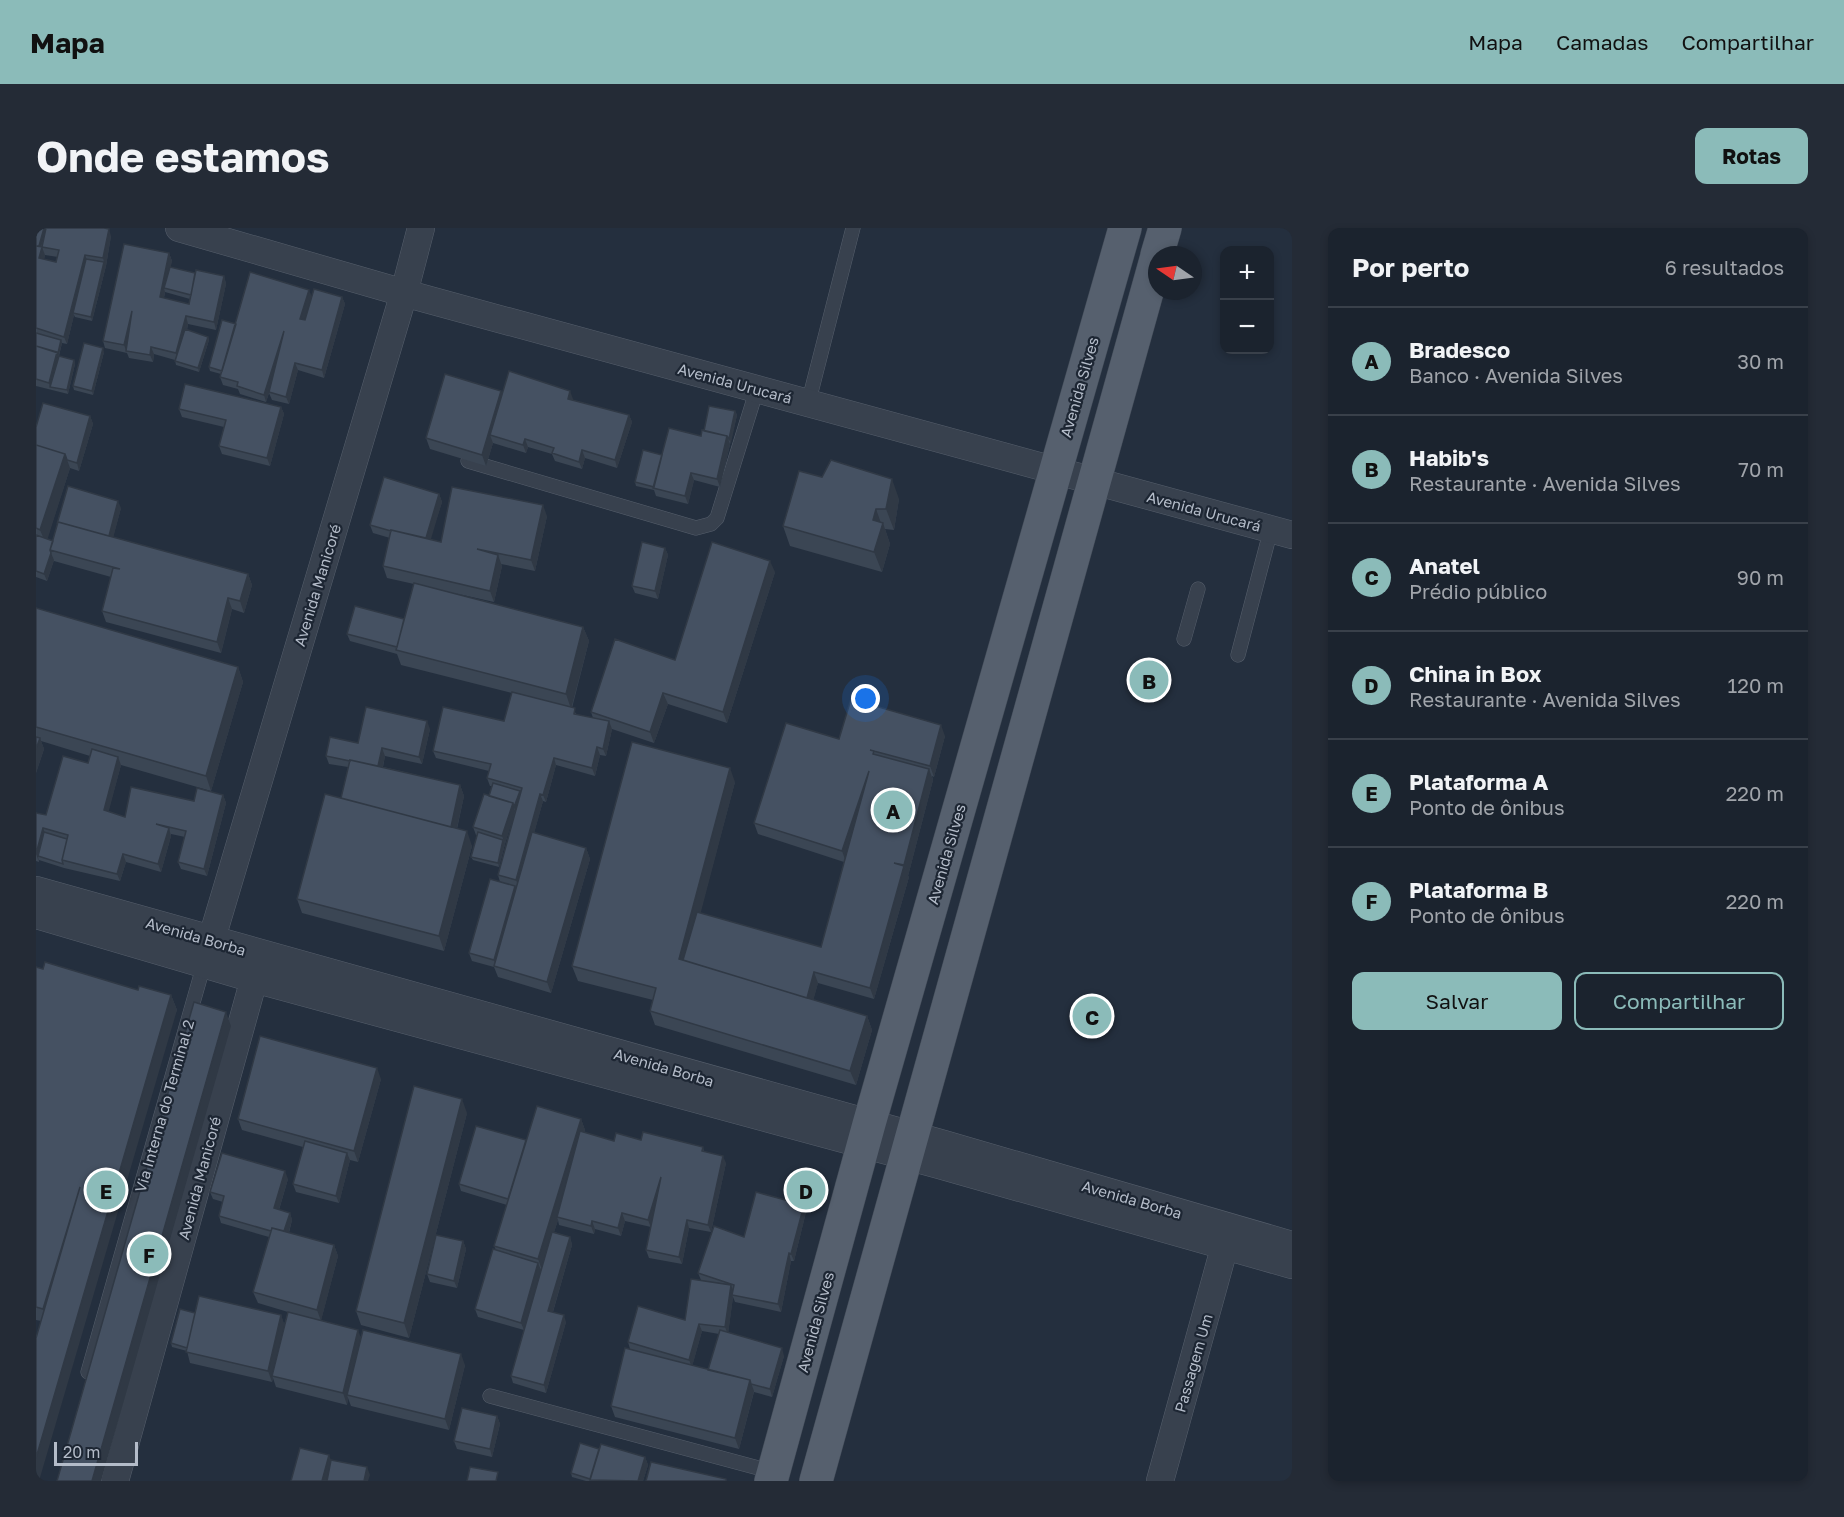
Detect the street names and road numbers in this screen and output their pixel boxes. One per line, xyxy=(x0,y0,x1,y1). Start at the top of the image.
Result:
street label: Avenida Silves xyxy=(1056,335,1102,439)
street label: Avenida Urucará xyxy=(676,359,794,407)
street label: Avenida Urucará xyxy=(1145,487,1263,535)
street label: Avenida Manicoré xyxy=(290,521,344,648)
street label: Avenida Silves xyxy=(923,802,969,906)
street label: Avenida Borba xyxy=(144,913,248,959)
street label: Via Interna do Terminal 2 xyxy=(131,1018,197,1194)
street label: Avenida Borba xyxy=(612,1044,716,1090)
street label: Avenida Manicoré xyxy=(174,1114,224,1242)
street label: Avenida Borba xyxy=(1080,1176,1184,1222)
street label: Avenida Silves xyxy=(793,1270,837,1374)
street label: Passagem Um xyxy=(1170,1312,1216,1414)

